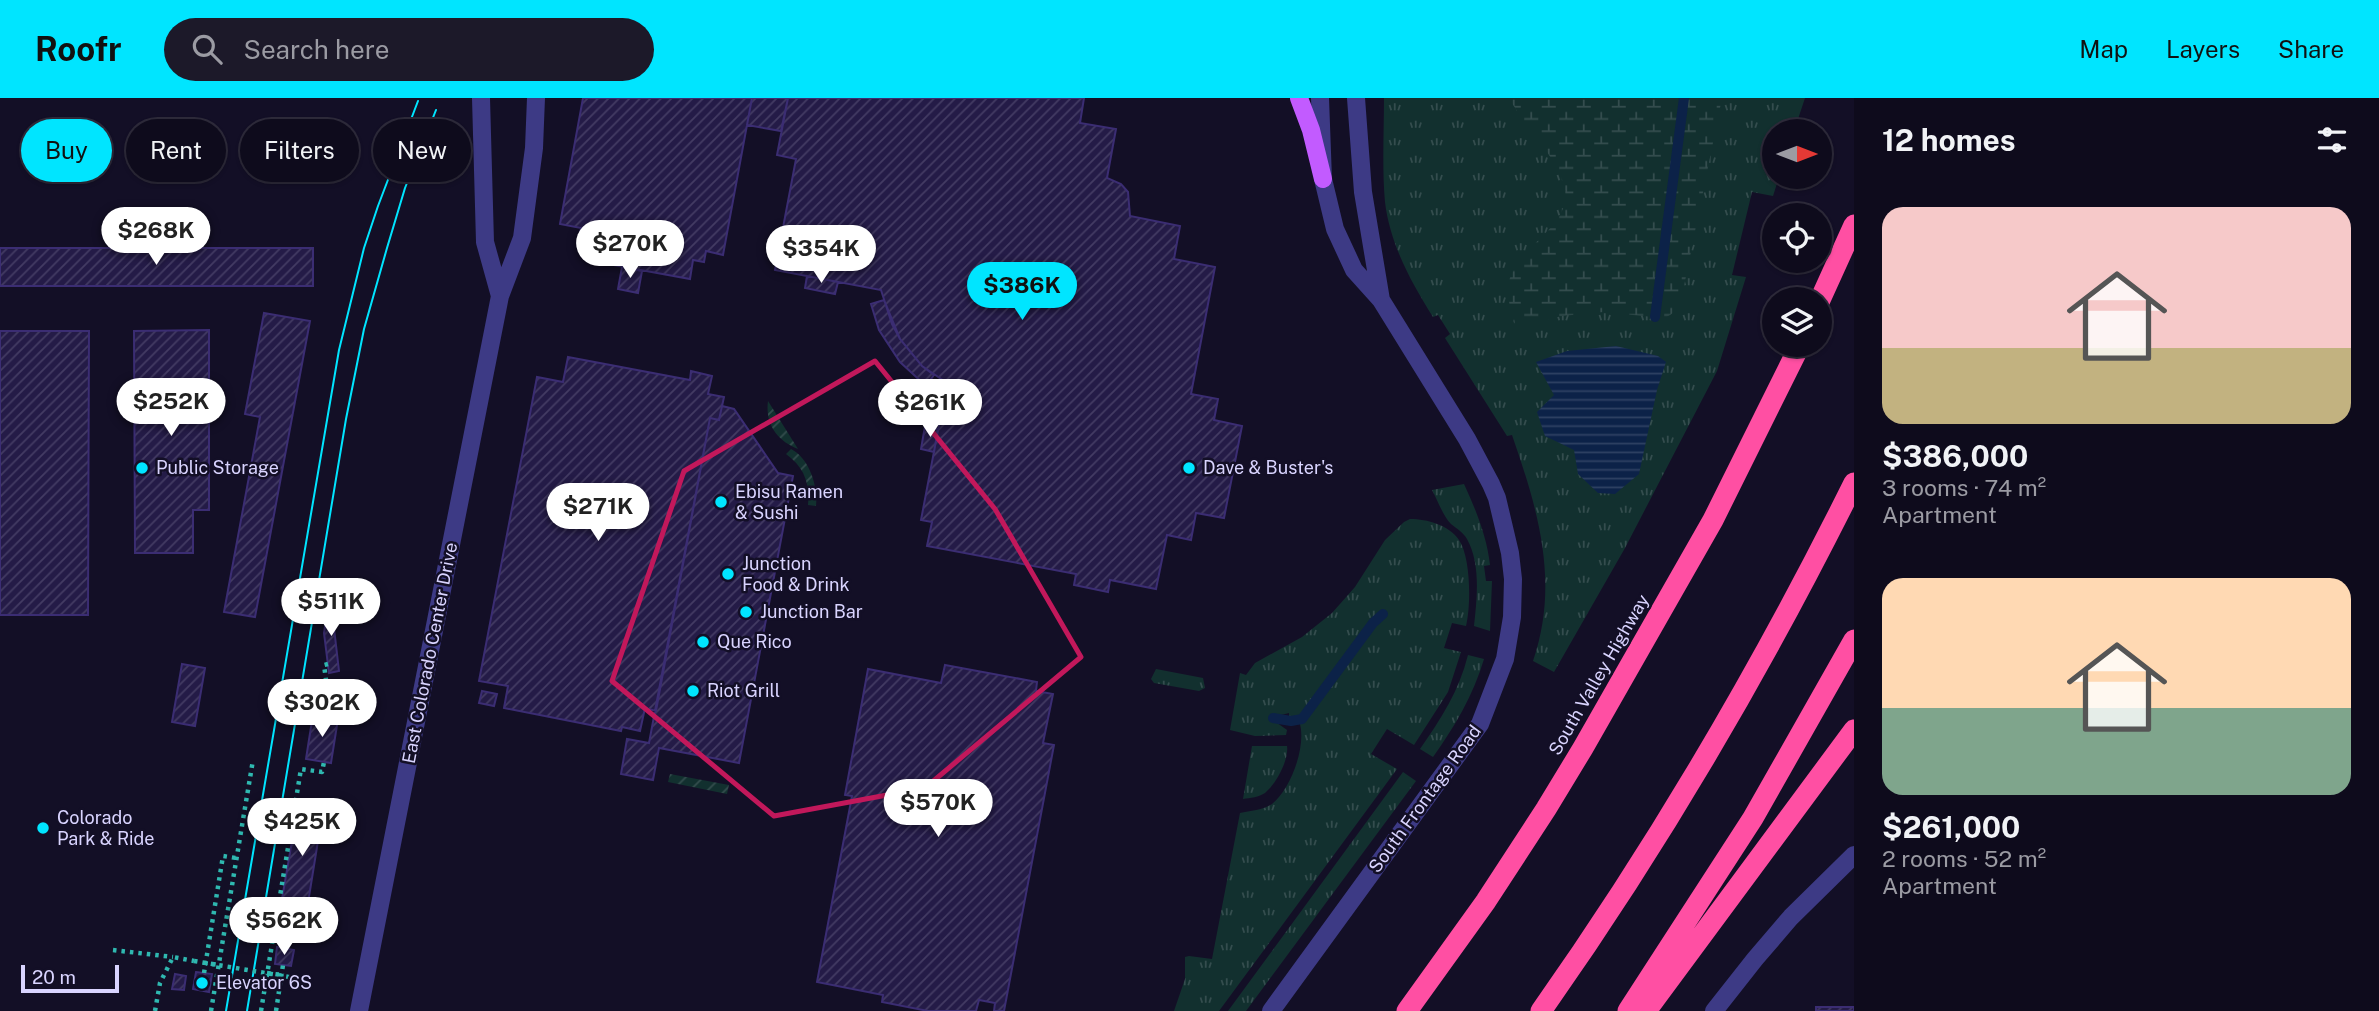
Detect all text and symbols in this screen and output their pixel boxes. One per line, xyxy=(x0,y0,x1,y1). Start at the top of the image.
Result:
search box xyxy=(164,18,654,81)
text: Roofr xyxy=(35,30,122,68)
icon: search xyxy=(188,30,226,68)
text: Search here xyxy=(244,34,390,65)
text: Map xyxy=(2079,35,2128,63)
text: Layers xyxy=(2166,35,2240,63)
text: Share xyxy=(2278,35,2344,63)
chip: Buy xyxy=(21,119,112,182)
chip: Rent xyxy=(126,119,226,182)
chip: Filters xyxy=(240,119,359,182)
chip: New xyxy=(373,119,471,182)
north arrow xyxy=(1762,119,1832,189)
map controls xyxy=(1762,119,1832,357)
icon: filters xyxy=(2313,121,2351,159)
text: 12 homes xyxy=(1882,122,2016,158)
button: locate xyxy=(1762,203,1832,273)
pin: $268K xyxy=(107,208,205,267)
text: $268K xyxy=(117,216,195,243)
pin: $270K xyxy=(581,220,679,280)
pin: $354K xyxy=(772,226,870,285)
text: $270K xyxy=(592,229,668,256)
text: $354K xyxy=(782,234,860,261)
icon: home xyxy=(2054,253,2180,379)
pin: $386K xyxy=(973,262,1071,322)
text: $386K xyxy=(983,271,1061,298)
button: layers xyxy=(1762,287,1832,357)
pin: $252K xyxy=(122,378,220,438)
pin: $261K xyxy=(881,380,979,439)
text: $252K xyxy=(133,387,209,414)
text: $261K xyxy=(894,388,966,415)
text: $386,000 xyxy=(1882,438,2028,474)
place label: Public Storage xyxy=(156,457,279,478)
place label: Dave & Buster's xyxy=(1203,457,1333,478)
marker: Public Storage xyxy=(134,460,150,476)
marker: Dave & Buster's xyxy=(1181,460,1197,476)
text: 3 rooms · 74 m² xyxy=(1882,474,2046,501)
place label: Ebisu Ramen & Sushi xyxy=(735,481,843,523)
pin: $271K xyxy=(549,484,647,543)
text: $271K xyxy=(562,492,634,519)
marker: Ebisu Ramen & Sushi xyxy=(713,494,729,510)
text: Apartment xyxy=(1882,501,1997,528)
street label: East Colorado Center Drive xyxy=(398,541,461,765)
place label: Junction Food & Drink xyxy=(742,553,850,595)
marker: Junction Food & Drink xyxy=(720,566,736,582)
pin: $511K xyxy=(282,578,380,638)
text: $511K xyxy=(297,587,365,614)
street label: South Valley Highway xyxy=(1544,590,1653,759)
place label: Junction Bar xyxy=(760,601,863,622)
marker: Junction Bar xyxy=(738,604,754,620)
icon: home xyxy=(2054,624,2180,750)
place label: Que Rico xyxy=(717,631,792,652)
marker: Que Rico xyxy=(695,634,711,650)
pin: $302K xyxy=(273,680,371,739)
place label: Riot Grill xyxy=(707,680,780,701)
marker: Riot Grill xyxy=(685,683,701,699)
text: $302K xyxy=(284,688,360,715)
street label: South Frontage Road xyxy=(1364,721,1485,877)
pin: $570K xyxy=(889,780,987,839)
text: $570K xyxy=(900,788,976,815)
pin: $425K xyxy=(253,798,351,858)
place label: Colorado Park & Ride xyxy=(57,807,154,849)
text: $425K xyxy=(263,807,341,834)
text: $261,000 xyxy=(1882,809,2020,845)
marker: Colorado Park & Ride xyxy=(35,820,51,836)
text: 2 rooms · 52 m² xyxy=(1882,845,2046,872)
text: Apartment xyxy=(1882,872,1997,899)
pin: $562K xyxy=(235,898,333,957)
text: $562K xyxy=(245,906,323,933)
scale bar xyxy=(21,962,119,994)
text: 20 m xyxy=(32,966,76,988)
place label: Elevator 6S xyxy=(216,972,312,993)
marker: Elevator 6S xyxy=(194,975,210,991)

